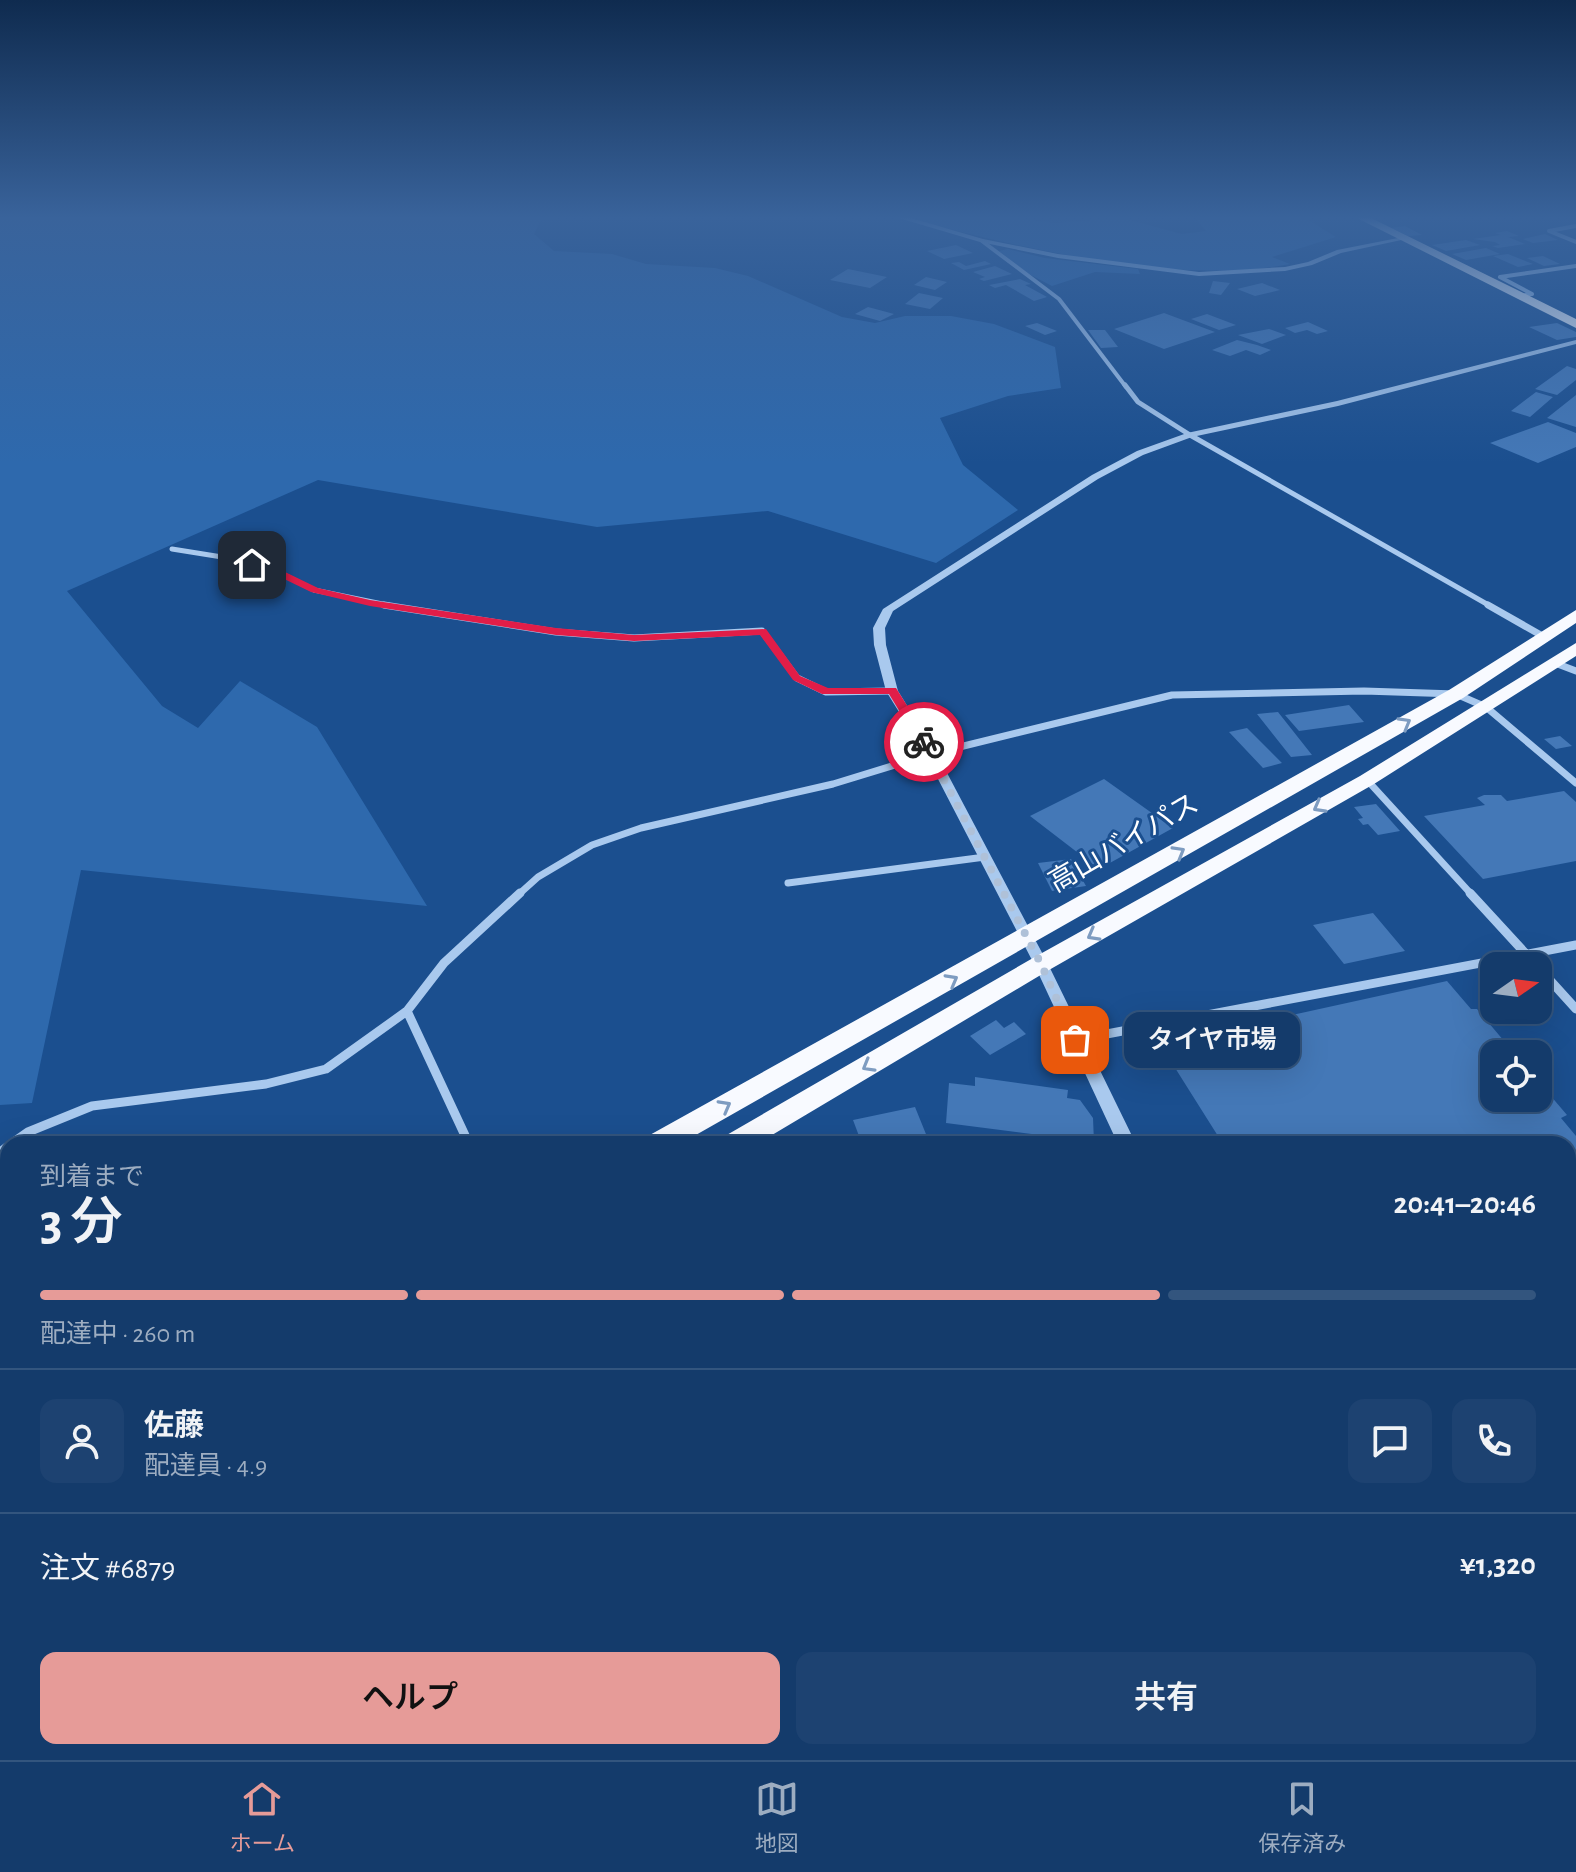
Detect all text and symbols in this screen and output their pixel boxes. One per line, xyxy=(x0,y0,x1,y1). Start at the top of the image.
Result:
pin xyxy=(218,531,286,599)
icon: home xyxy=(230,543,274,587)
courier xyxy=(884,702,964,782)
one-way arrow xyxy=(1396,717,1411,733)
icon: bike xyxy=(902,720,946,764)
street label: 高山バイパス xyxy=(1043,788,1204,898)
one-way arrow xyxy=(1313,797,1328,813)
one-way arrow xyxy=(1170,846,1185,862)
one-way arrow xyxy=(1087,925,1102,941)
north arrow xyxy=(1480,952,1552,1024)
map controls xyxy=(1480,952,1552,1112)
one-way arrow xyxy=(944,974,959,989)
pin xyxy=(1041,1006,1109,1074)
callout: タイヤ市場 xyxy=(1123,1012,1299,1068)
icon: bag xyxy=(1053,1018,1097,1062)
text: タイヤ市場 xyxy=(1147,1027,1277,1053)
button: locate xyxy=(1480,1040,1552,1112)
one-way arrow xyxy=(862,1056,877,1071)
one-way arrow xyxy=(716,1100,731,1116)
text: 到着まで xyxy=(40,1164,144,1190)
text: 20:41–20:46 xyxy=(1393,1189,1536,1219)
text: 3 分 xyxy=(40,1197,122,1249)
text: 配達中 · 260 m xyxy=(40,1321,195,1347)
button: person xyxy=(40,1399,124,1483)
button: chat xyxy=(1348,1399,1432,1483)
button: phone xyxy=(1452,1399,1536,1483)
text: 佐藤 xyxy=(144,1411,204,1441)
text: 配達員 · 4.9 xyxy=(144,1453,267,1479)
text: ¥1,320 xyxy=(1460,1550,1536,1580)
text: 注文 #6879 xyxy=(40,1554,175,1584)
button: ヘルプ xyxy=(40,1652,780,1744)
button: 共有 xyxy=(796,1652,1536,1744)
tab: ホーム xyxy=(230,1777,295,1857)
tab: 地図 xyxy=(755,1777,799,1857)
tab: 保存済み xyxy=(1258,1777,1346,1857)

